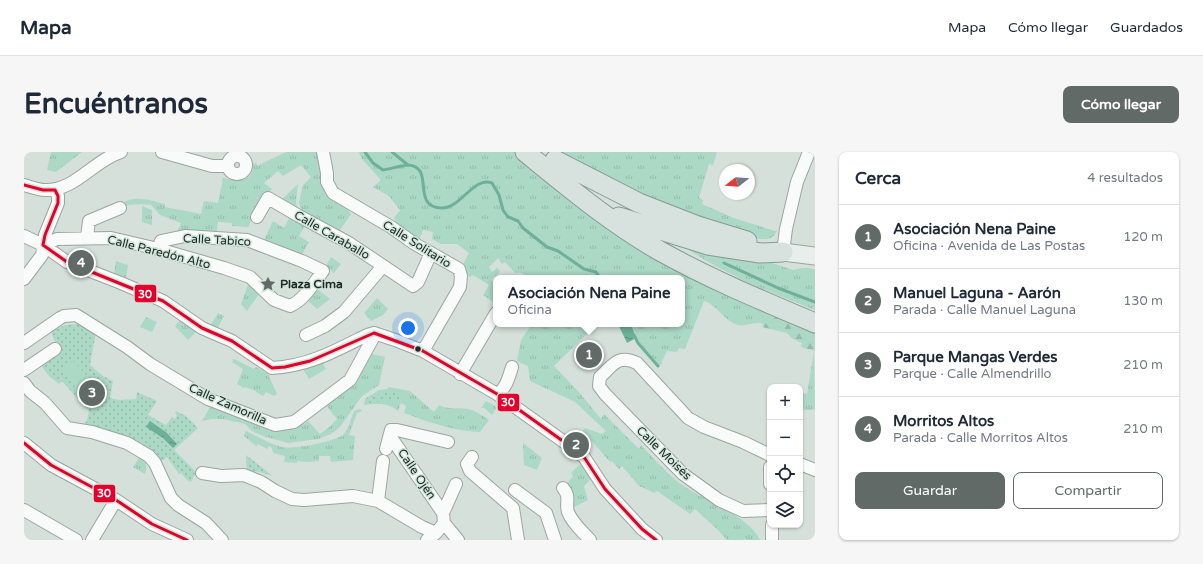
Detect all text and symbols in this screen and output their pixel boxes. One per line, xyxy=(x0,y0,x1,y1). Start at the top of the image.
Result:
text: Mapa xyxy=(20,17,72,39)
text: Mapa xyxy=(948,19,986,36)
text: Cómo llegar xyxy=(1008,19,1088,36)
text: Guardados xyxy=(1110,19,1183,36)
button: Cómo llegar xyxy=(1063,86,1179,123)
text: Encuéntranos xyxy=(24,87,208,121)
north arrow xyxy=(719,164,755,200)
text: Cerca xyxy=(855,168,901,189)
text: 4 resultados xyxy=(1087,170,1163,186)
street label: Calle Caraballo xyxy=(292,208,372,262)
street label: Calle Solitario xyxy=(380,217,454,271)
text: Asociación Nena Paine xyxy=(893,220,1056,238)
text: 1 xyxy=(864,229,872,245)
text: 120 m xyxy=(1123,229,1163,245)
street label: Calle Tabico xyxy=(183,231,251,249)
street label: Calle Paredón Alto xyxy=(106,232,212,272)
text: Oficina · Avenida de Las Postas xyxy=(893,238,1085,254)
pin: 4 xyxy=(68,248,94,278)
place icon: Plaza Cima xyxy=(259,275,277,293)
popup xyxy=(493,275,685,327)
place label: Plaza Cima xyxy=(280,277,343,291)
line badge: 30 xyxy=(134,284,157,303)
text: Asociación Nena Paine xyxy=(508,284,670,302)
text: Manuel Laguna - Aarón xyxy=(893,284,1061,302)
text: 30 xyxy=(138,288,152,301)
text: 2 xyxy=(864,293,872,309)
text: 130 m xyxy=(1123,293,1163,309)
text: Oficina xyxy=(508,302,552,318)
text: Parada · Calle Manuel Laguna xyxy=(893,302,1076,318)
your location xyxy=(398,318,418,338)
pin: 1 xyxy=(576,340,602,370)
unlabelled marker xyxy=(413,344,423,354)
text: Parque Mangas Verdes xyxy=(893,348,1057,366)
text: 3 xyxy=(864,357,872,373)
text: 210 m xyxy=(1123,357,1163,373)
text: Parque · Calle Almendrillo xyxy=(893,366,1052,382)
pin: 3 xyxy=(79,378,105,408)
street label: Calle Zamorilla xyxy=(187,381,269,427)
map controls xyxy=(767,384,803,528)
button: + xyxy=(767,384,803,420)
line badge: 30 xyxy=(497,393,520,412)
text: 30 xyxy=(501,396,515,409)
text: Morritos Altos xyxy=(893,412,994,430)
button: − xyxy=(767,420,803,456)
text: 4 xyxy=(864,421,872,437)
text: 210 m xyxy=(1123,421,1163,437)
street label: Calle Moisés xyxy=(634,423,695,483)
pin: 2 xyxy=(563,430,589,460)
text: Parada · Calle Morritos Altos xyxy=(893,430,1068,446)
street label: Calle Ojén xyxy=(395,446,439,502)
button: locate xyxy=(767,456,803,492)
button: Guardar xyxy=(855,472,1005,509)
button: Compartir xyxy=(1013,472,1163,509)
line badge: 30 xyxy=(93,484,116,503)
text: 30 xyxy=(97,487,111,500)
button: layers xyxy=(767,492,803,528)

